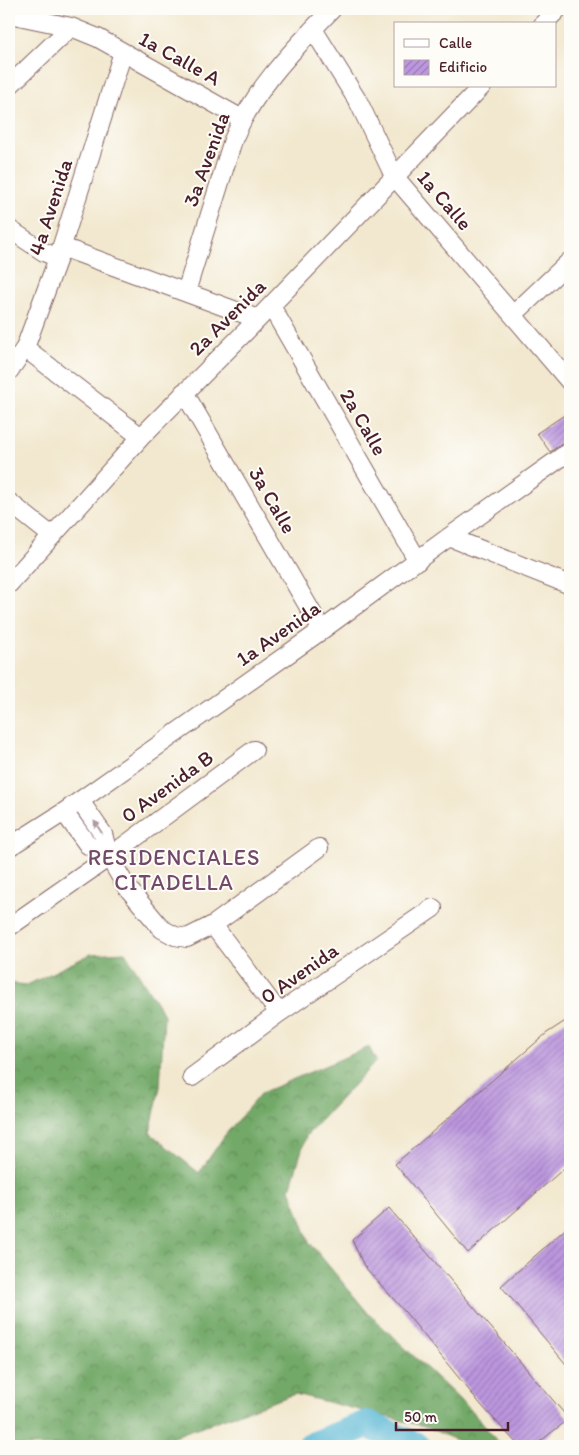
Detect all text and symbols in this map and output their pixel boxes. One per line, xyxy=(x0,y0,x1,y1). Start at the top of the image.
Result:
legend xyxy=(394,22,556,88)
street label: 1a Calle A xyxy=(135,25,226,91)
text: Calle xyxy=(439,34,472,52)
text: Edificio xyxy=(439,58,487,76)
street label: 3a Avenida xyxy=(177,108,235,210)
street label: 4a Avenida xyxy=(23,156,77,258)
street label: 1a Calle xyxy=(412,165,478,235)
street label: 2a Avenida xyxy=(183,273,271,361)
street label: 2a Calle xyxy=(335,384,393,460)
street label: 3a Calle xyxy=(244,462,302,538)
street label: 1a Avenida xyxy=(231,595,325,671)
street label: 0 Avenida B xyxy=(116,744,218,828)
one-way arrow xyxy=(94,821,103,834)
district label: RESIDENCIALES CITADELLA xyxy=(88,844,260,896)
street label: 0 Avenida xyxy=(255,937,343,1009)
scale bar xyxy=(396,1400,509,1432)
text: 50 m xyxy=(404,1408,437,1426)

